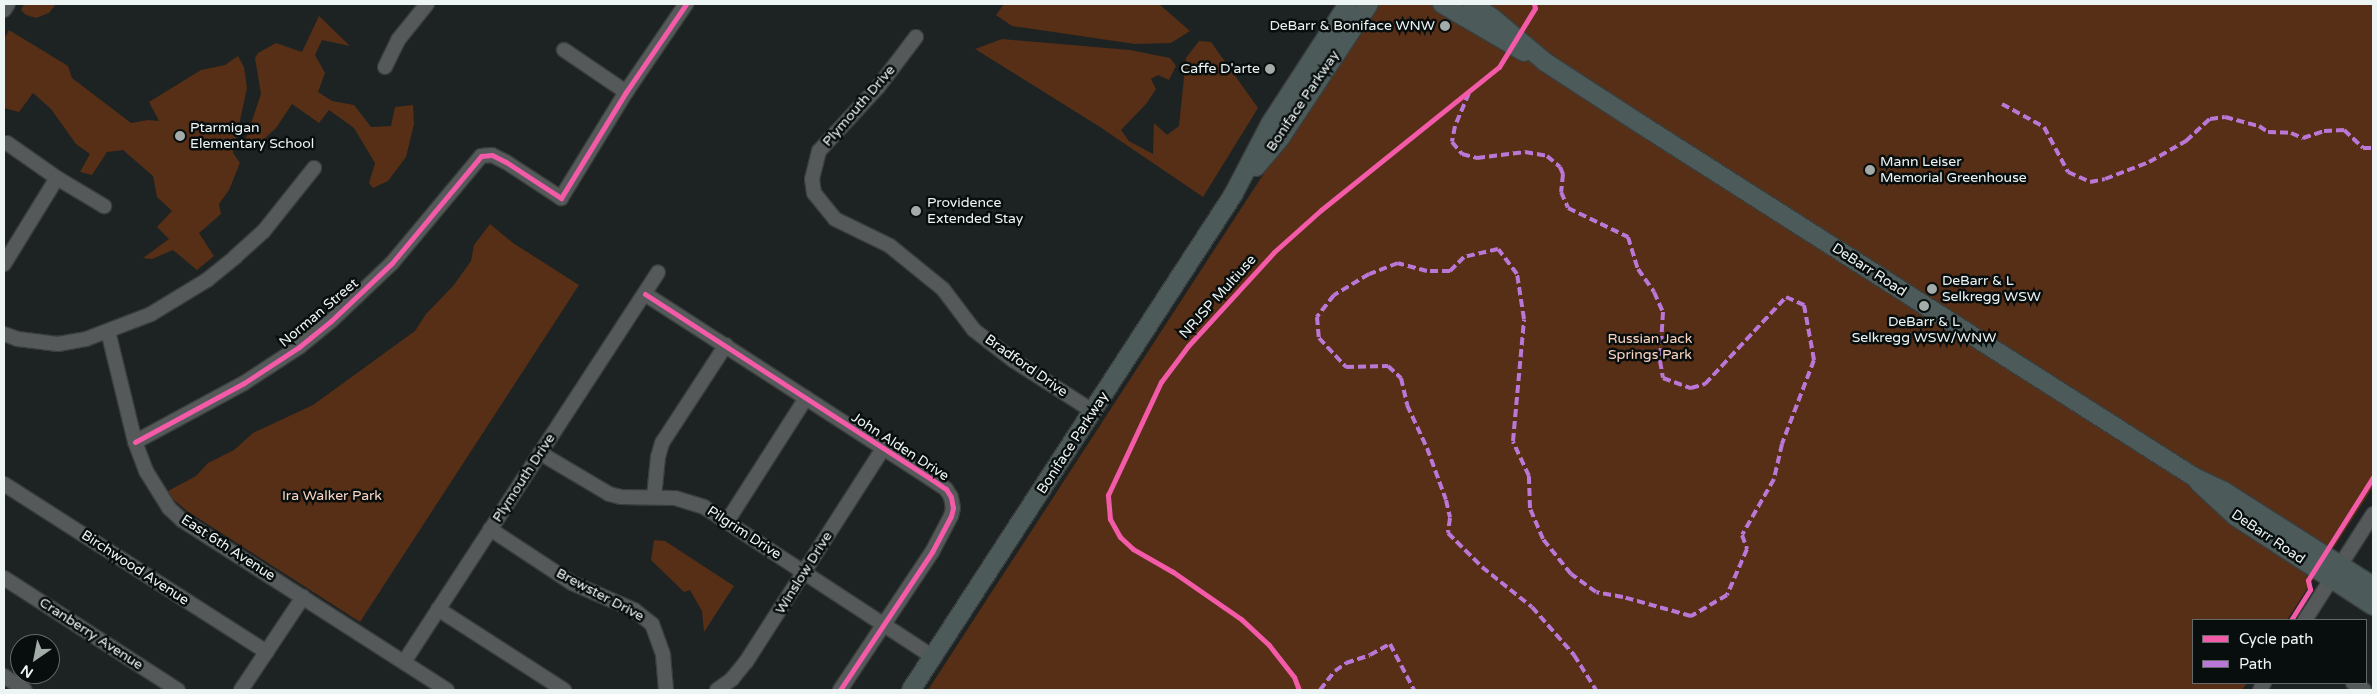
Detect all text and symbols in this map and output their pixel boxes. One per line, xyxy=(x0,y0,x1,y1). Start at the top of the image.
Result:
place label: DeBarr & Boniface WNW xyxy=(1269,18,1435,34)
marker: DeBarr & Boniface WNW xyxy=(1439,20,1451,32)
street label: Boniface Parkway xyxy=(1263,47,1343,155)
place label: Caffe D'arte xyxy=(1181,61,1260,77)
street label: Plymouth Drive xyxy=(819,62,899,150)
marker: Caffe D'arte xyxy=(1264,63,1276,75)
place label: Ptarmigan Elementary School xyxy=(190,120,314,152)
marker: Ptarmigan Elementary School xyxy=(174,130,186,142)
place label: Mann Leiser Memorial Greenhouse xyxy=(1880,154,2027,186)
marker: Mann Leiser Memorial Greenhouse xyxy=(1864,164,1876,176)
place label: Providence Extended Stay xyxy=(927,195,1023,228)
marker: Providence Extended Stay xyxy=(909,204,923,218)
street label: DeBarr Road xyxy=(1829,240,1909,300)
street label: NRJSP Multiuse xyxy=(1176,252,1260,342)
place label: DeBarr & L Selkregg WSW xyxy=(1942,273,2041,306)
street label: Norman Street xyxy=(276,275,362,351)
marker: DeBarr & L Selkregg WSW xyxy=(1926,283,1938,295)
marker: DeBarr & L Selkregg WSW/WNW xyxy=(1918,300,1930,312)
place label: DeBarr & L Selkregg WSW/WNW xyxy=(1852,314,1996,347)
street label: Bradford Drive xyxy=(981,331,1071,401)
park label: Russian Jack Springs Park xyxy=(1608,331,1692,364)
street label: Boniface Parkway xyxy=(1034,389,1112,497)
street label: John Alden Drive xyxy=(848,409,952,485)
street label: Plymouth Drive xyxy=(489,431,559,525)
park label: Ira Walker Park xyxy=(282,488,382,504)
street label: Pilgrim Drive xyxy=(704,503,784,563)
street label: DeBarr Road xyxy=(2228,506,2308,568)
street label: East 6th Avenue xyxy=(178,511,278,585)
street label: Birchwood Avenue xyxy=(78,527,192,609)
street label: Winslow Drive xyxy=(772,529,836,617)
street label: Brewster Drive xyxy=(553,565,647,625)
street label: Cranberry Avenue xyxy=(36,594,146,674)
legend xyxy=(2192,619,2367,684)
text: Cycle path xyxy=(2239,630,2313,648)
north arrow xyxy=(10,634,60,684)
text: Path xyxy=(2239,655,2272,673)
text: N xyxy=(18,661,36,681)

